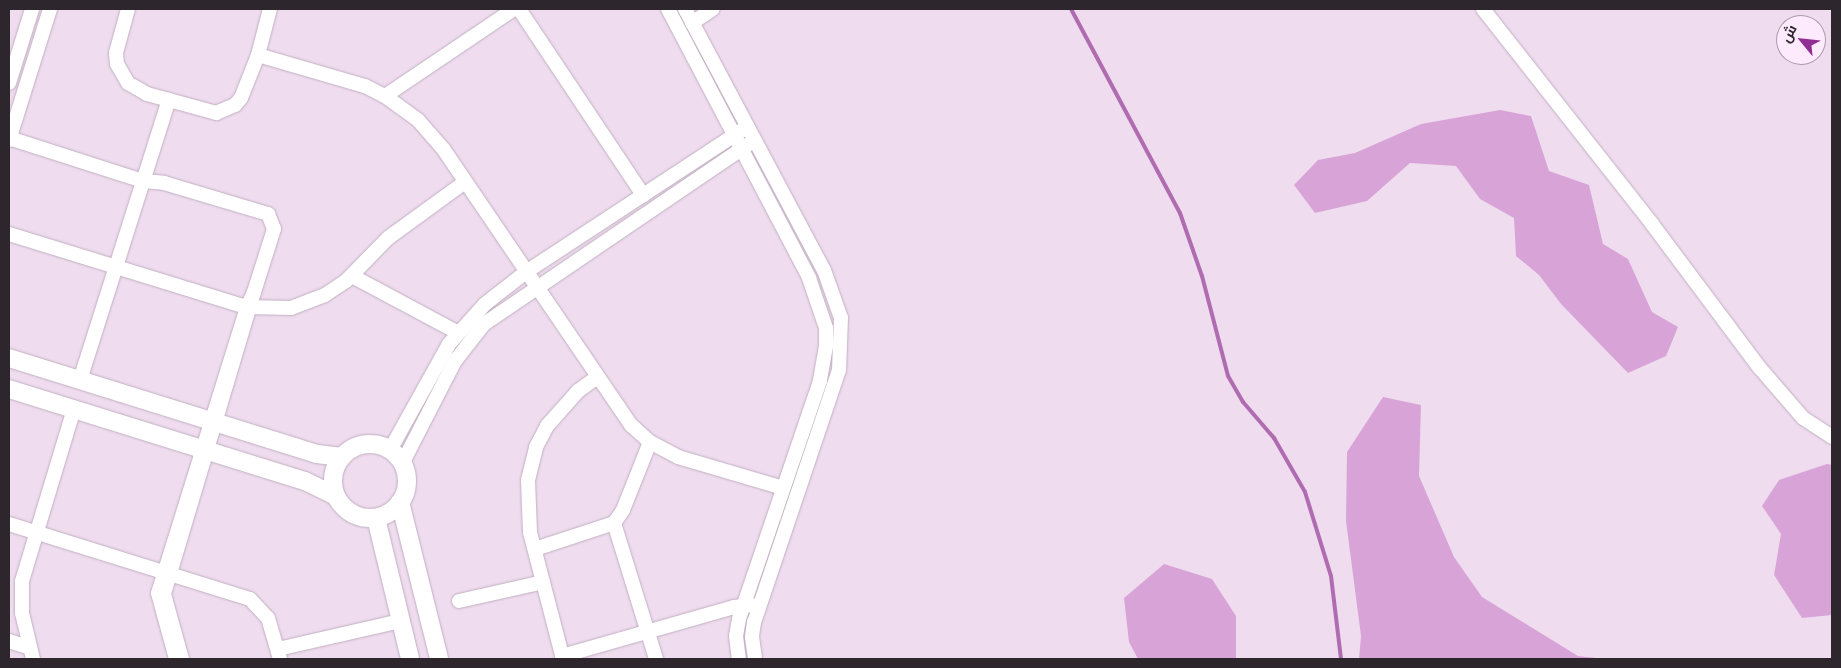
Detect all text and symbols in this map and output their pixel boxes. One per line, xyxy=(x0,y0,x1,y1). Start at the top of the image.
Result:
north arrow xyxy=(1776,15,1826,65)
text: ش xyxy=(1776,21,1801,46)

